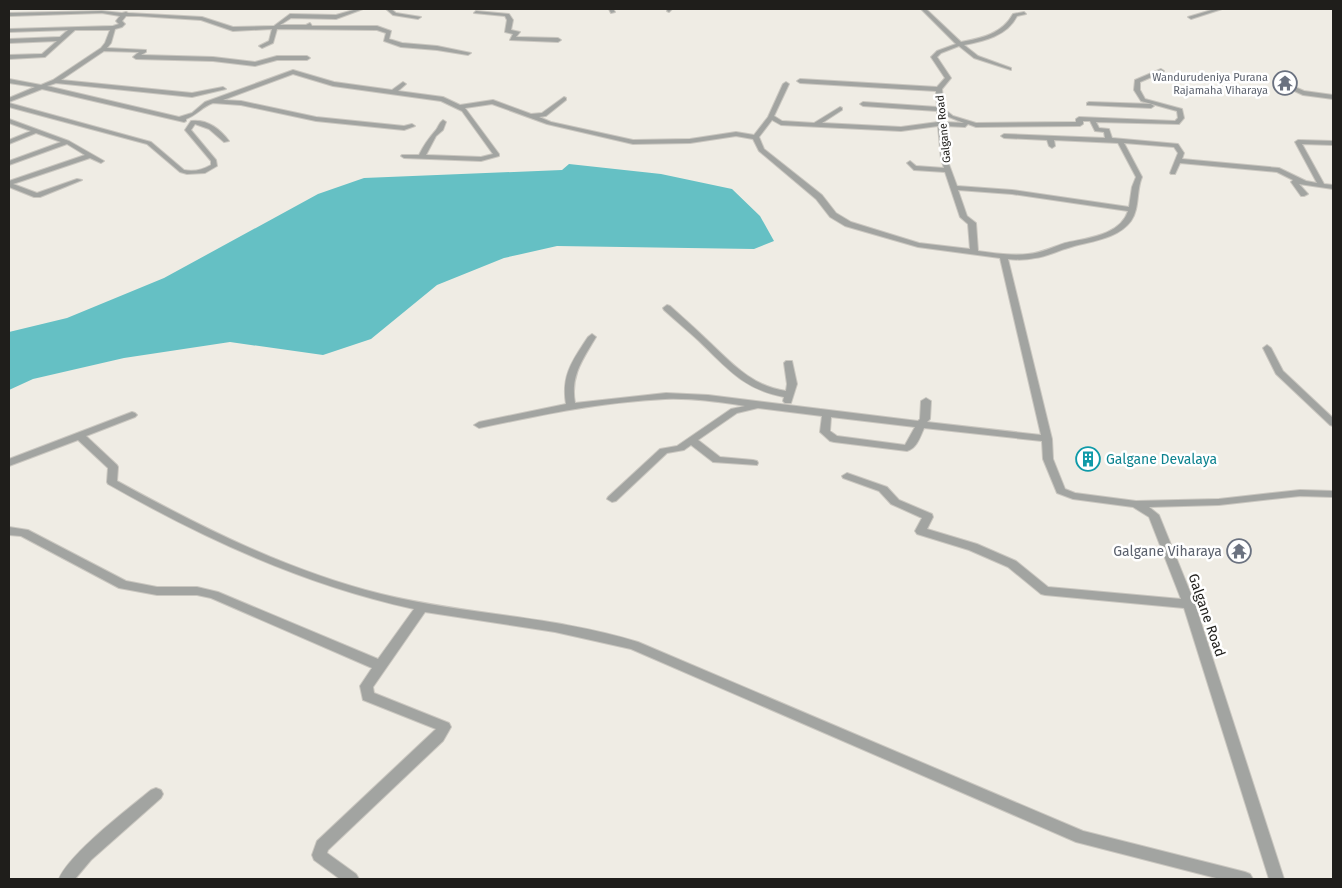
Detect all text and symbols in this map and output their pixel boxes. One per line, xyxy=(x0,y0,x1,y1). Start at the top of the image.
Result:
temple icon: Wandurudeniya Purana Rajamaha Viharaya xyxy=(1272,70,1298,96)
place label: Wandurudeniya Purana Rajamaha Viharaya xyxy=(1152,71,1268,97)
street label: Galgane Road xyxy=(933,94,954,164)
building icon: Galgane Devalaya xyxy=(1075,446,1101,472)
place label: Galgane Devalaya xyxy=(1106,451,1217,468)
temple icon: Galgane Viharaya xyxy=(1226,538,1252,564)
place label: Galgane Viharaya xyxy=(1113,543,1222,560)
street label: Galgane Road xyxy=(1184,571,1229,659)

